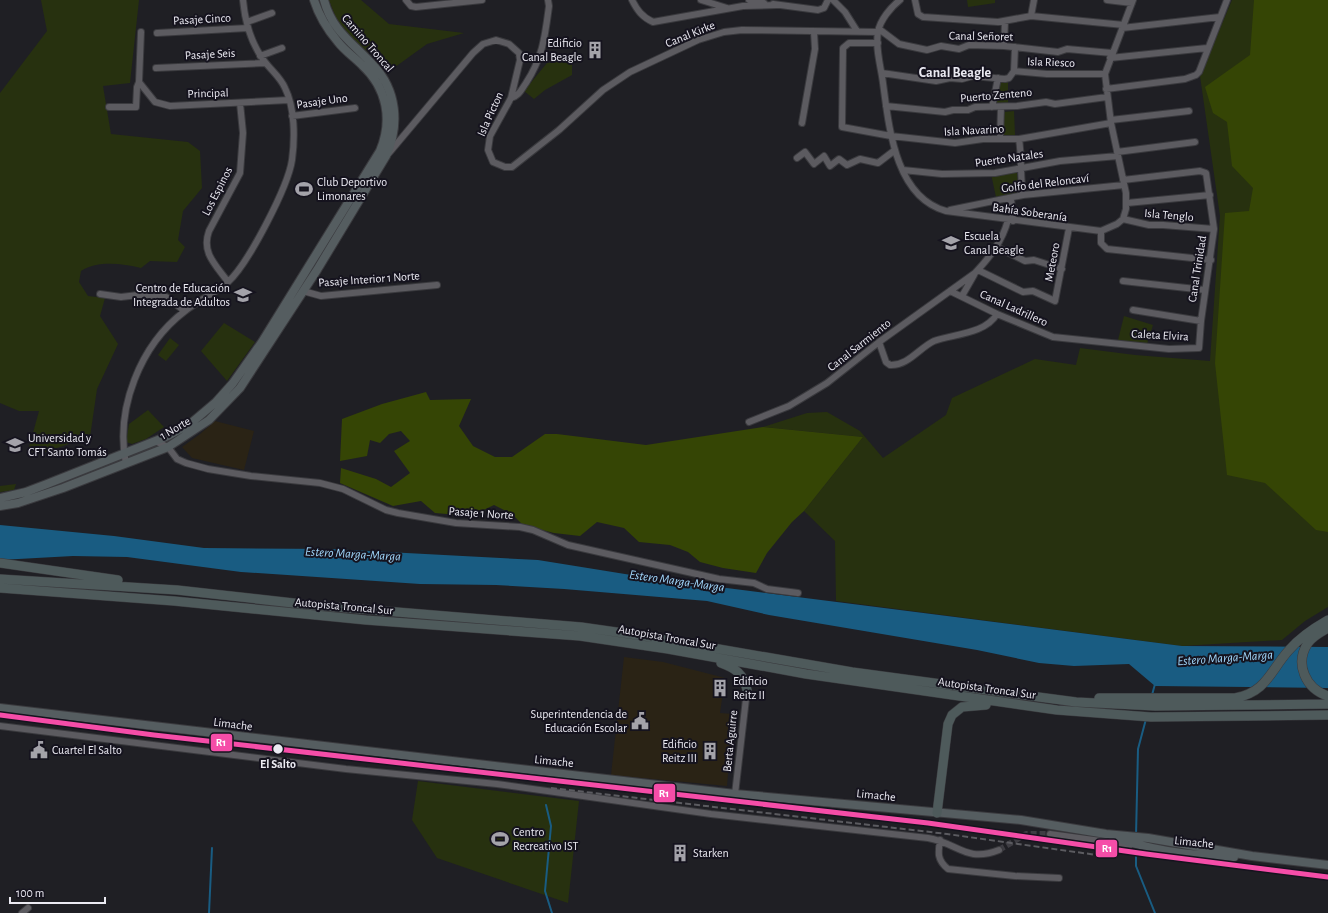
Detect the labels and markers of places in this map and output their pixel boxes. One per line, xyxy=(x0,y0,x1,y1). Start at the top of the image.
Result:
place label: Edificio Canal Beagle xyxy=(522,37,582,63)
building icon: Edificio Canal Beagle xyxy=(585,40,605,60)
place label: Club Deportivo Limonares xyxy=(317,176,387,202)
sports icon: Club Deportivo Limonares xyxy=(294,179,314,199)
place label: Escuela Canal Beagle xyxy=(964,230,1024,256)
school or university icon: Escuela Canal Beagle xyxy=(941,233,961,253)
place label: Centro de Educación Integrada de Adultos xyxy=(133,282,230,308)
school or university icon: Centro de Educación Integrada de Adultos xyxy=(233,285,253,305)
place label: Universidad y CFT Santo Tomás xyxy=(28,432,107,458)
school or university icon: Universidad y CFT Santo Tomás xyxy=(5,435,25,455)
place label: Edificio Reitz II xyxy=(733,675,768,701)
building icon: Edificio Reitz II xyxy=(710,678,730,698)
place label: Superintendencia de Educación Escolar xyxy=(530,708,627,734)
public building icon: Superintendencia de Educación Escolar xyxy=(630,711,650,731)
place label: Edificio Reitz III xyxy=(662,738,697,764)
public building icon: Cuartel El Salto xyxy=(29,740,49,760)
building icon: Edificio Reitz III xyxy=(700,741,720,761)
marker: El Salto xyxy=(271,742,285,756)
place label: Cuartel El Salto xyxy=(52,744,122,756)
place label: El Salto xyxy=(260,758,296,770)
place label: Centro Recreativo IST xyxy=(513,826,578,852)
sports icon: Centro Recreativo IST xyxy=(490,829,510,849)
building icon: Starken xyxy=(670,843,690,863)
place label: Starken xyxy=(693,847,729,859)

